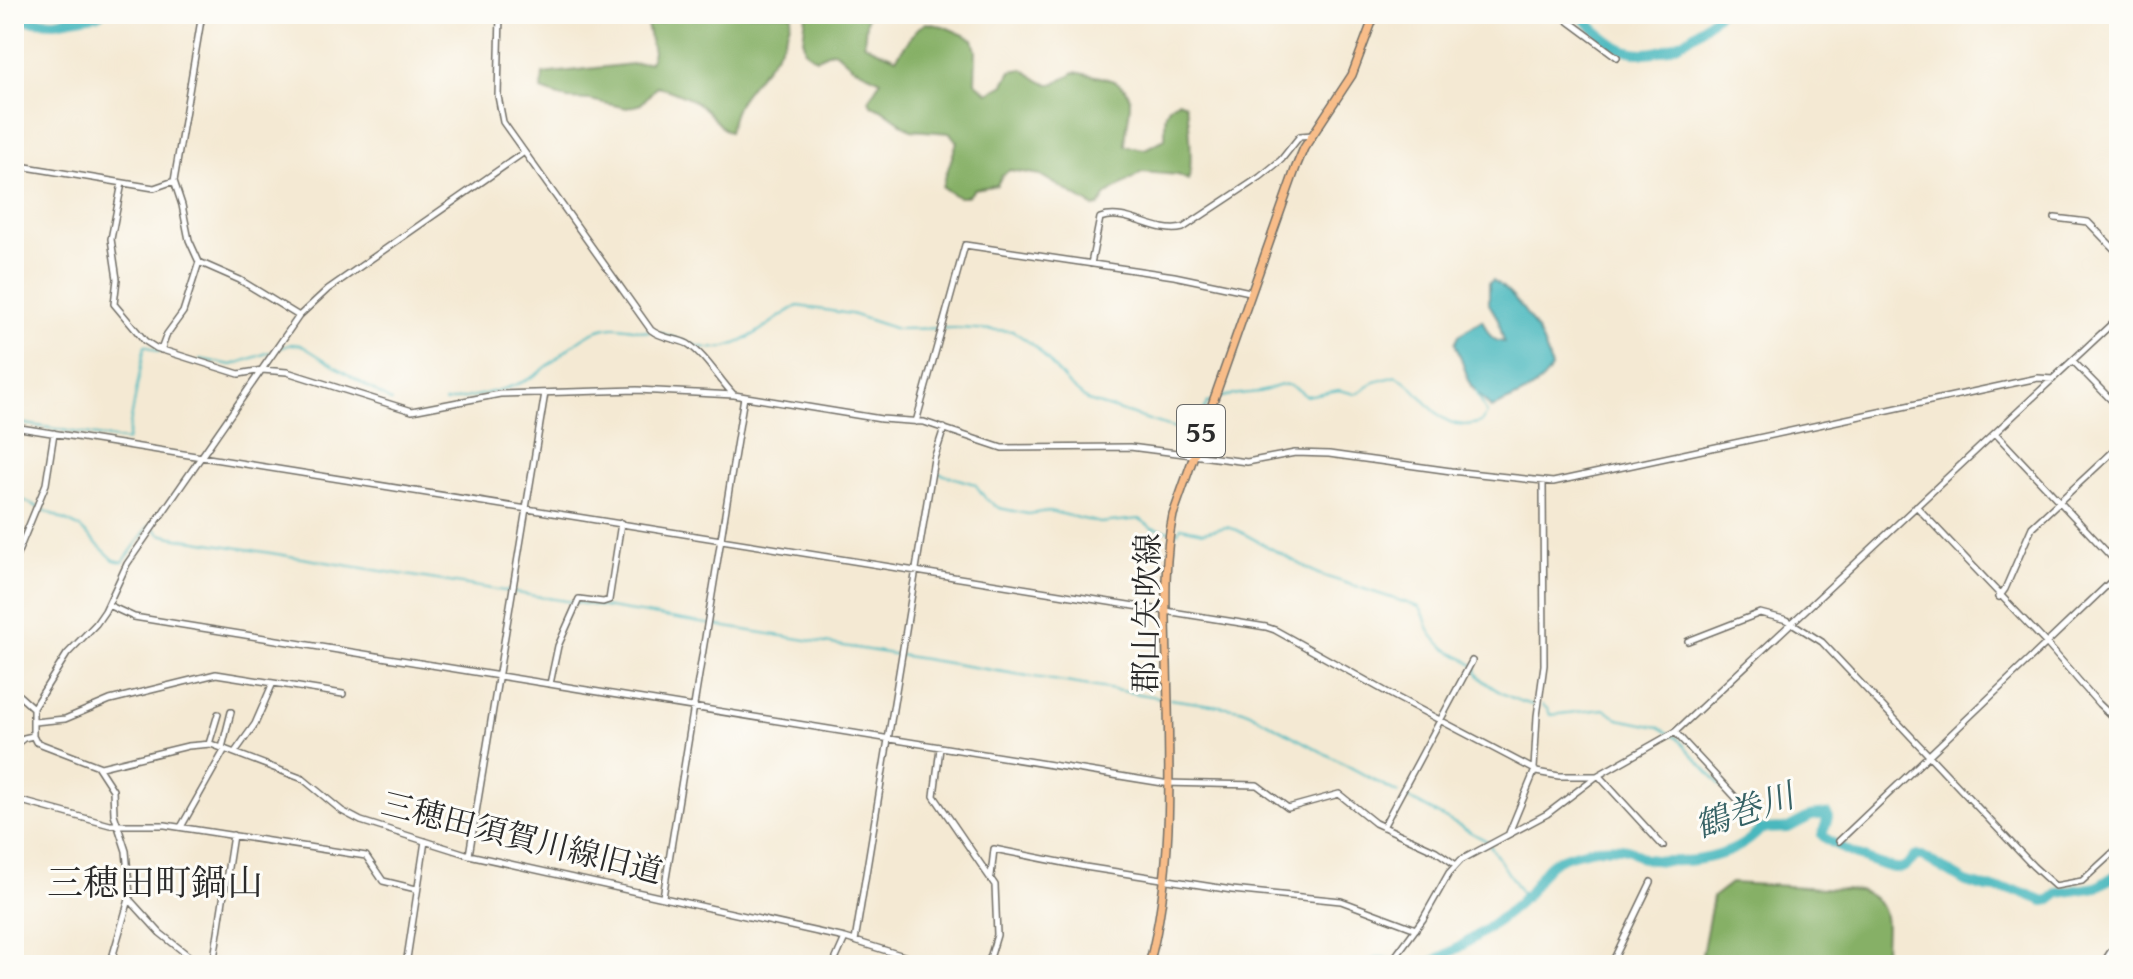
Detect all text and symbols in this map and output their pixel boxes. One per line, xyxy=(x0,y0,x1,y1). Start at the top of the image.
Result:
road number: 55 xyxy=(1177,405,1225,457)
street label: 郡山矢吹線 xyxy=(1121,533,1171,693)
water label: 鶴巻川 xyxy=(1688,769,1804,850)
street label: 三穂田須賀川線旧道 xyxy=(377,779,667,895)
district label: 三穂田町鍋山 xyxy=(47,855,263,908)

